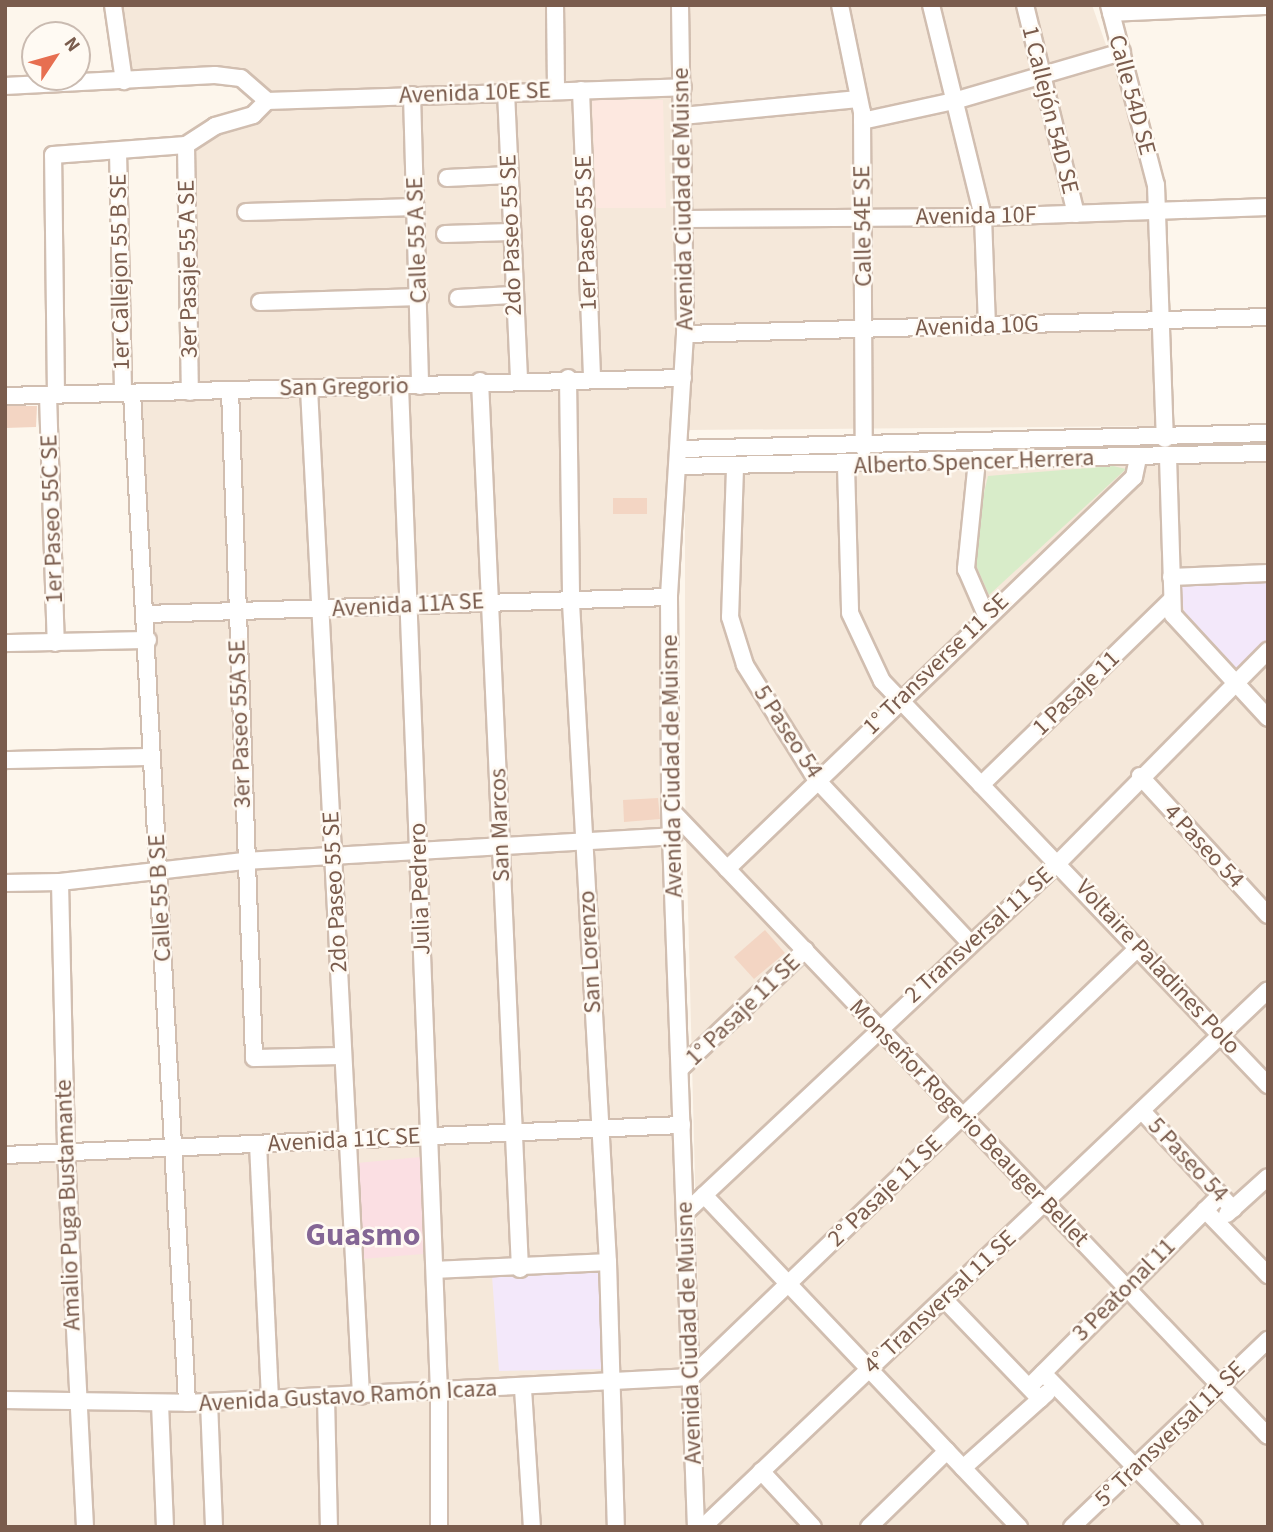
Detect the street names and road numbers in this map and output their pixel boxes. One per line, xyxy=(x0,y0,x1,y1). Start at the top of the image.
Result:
street label: 1 Callejón 54D SE xyxy=(1015,23,1085,197)
street label: Calle 54D SE xyxy=(1102,32,1162,158)
street label: Avenida Ciudad de Muisne xyxy=(666,67,700,331)
street label: Avenida 10E SE xyxy=(399,76,551,110)
street label: 2do Paseo 55 SE xyxy=(494,154,528,316)
street label: 1er Paseo 55 SE xyxy=(569,155,603,311)
street label: Calle 54E SE xyxy=(848,165,878,287)
street label: 1er Callejon 55 B SE xyxy=(104,173,136,371)
street label: Calle 55 A SE xyxy=(400,176,434,304)
street label: 3er Pasaje 55 A SE xyxy=(172,180,204,358)
street label: Avenida 10F xyxy=(915,201,1037,231)
street label: Avenida 10G xyxy=(915,309,1039,343)
street label: San Gregorio xyxy=(279,371,409,403)
street label: 1er Paseo 55C SE xyxy=(35,434,69,604)
street label: Alberto Spencer Herrera xyxy=(853,443,1095,481)
street label: Avenida 11A SE xyxy=(331,587,485,623)
street label: 1° Transverse 11 SE xyxy=(857,587,1015,741)
street label: Avenida Ciudad de Muisne xyxy=(655,634,689,898)
street label: 3er Paseo 55A SE xyxy=(223,639,257,809)
street label: 1 Pasaje 11 xyxy=(1026,644,1126,742)
street label: 5 Paseo 54 xyxy=(747,680,829,784)
street label: San Marcos xyxy=(484,768,516,882)
street label: 4 Paseo 54 xyxy=(1158,798,1250,894)
street label: 2do Paseo 55 SE xyxy=(316,811,354,973)
street label: Julia Pedrero xyxy=(403,822,437,956)
street label: Calle 55 B SE xyxy=(142,833,178,963)
street label: 2 Transversal 11 SE xyxy=(899,861,1059,1009)
street label: Voltaire Paladines Polo xyxy=(1069,874,1247,1060)
street label: San Lorenzo xyxy=(572,890,608,1014)
street label: 1° Pasaje 11 SE xyxy=(680,948,806,1072)
street label: Monseñor Rogerio Beauger Bellet xyxy=(843,993,1095,1253)
street label: Amalio Puga Bustamante xyxy=(49,1079,87,1331)
street label: 5 Paseo 54 xyxy=(1142,1112,1234,1208)
street label: Avenida 11C SE xyxy=(267,1122,421,1158)
street label: 2° Pasaje 11 SE xyxy=(822,1129,948,1253)
street label: Avenida Ciudad de Muisne xyxy=(670,1201,708,1465)
street label: 4° Transversal 11 SE xyxy=(858,1224,1022,1380)
street label: 3 Peatonal 11 xyxy=(1066,1232,1182,1348)
street label: 5° Transversal 11 SE xyxy=(1089,1355,1251,1513)
street label: Avenida Gustavo Ramón Icaza xyxy=(198,1374,498,1418)

